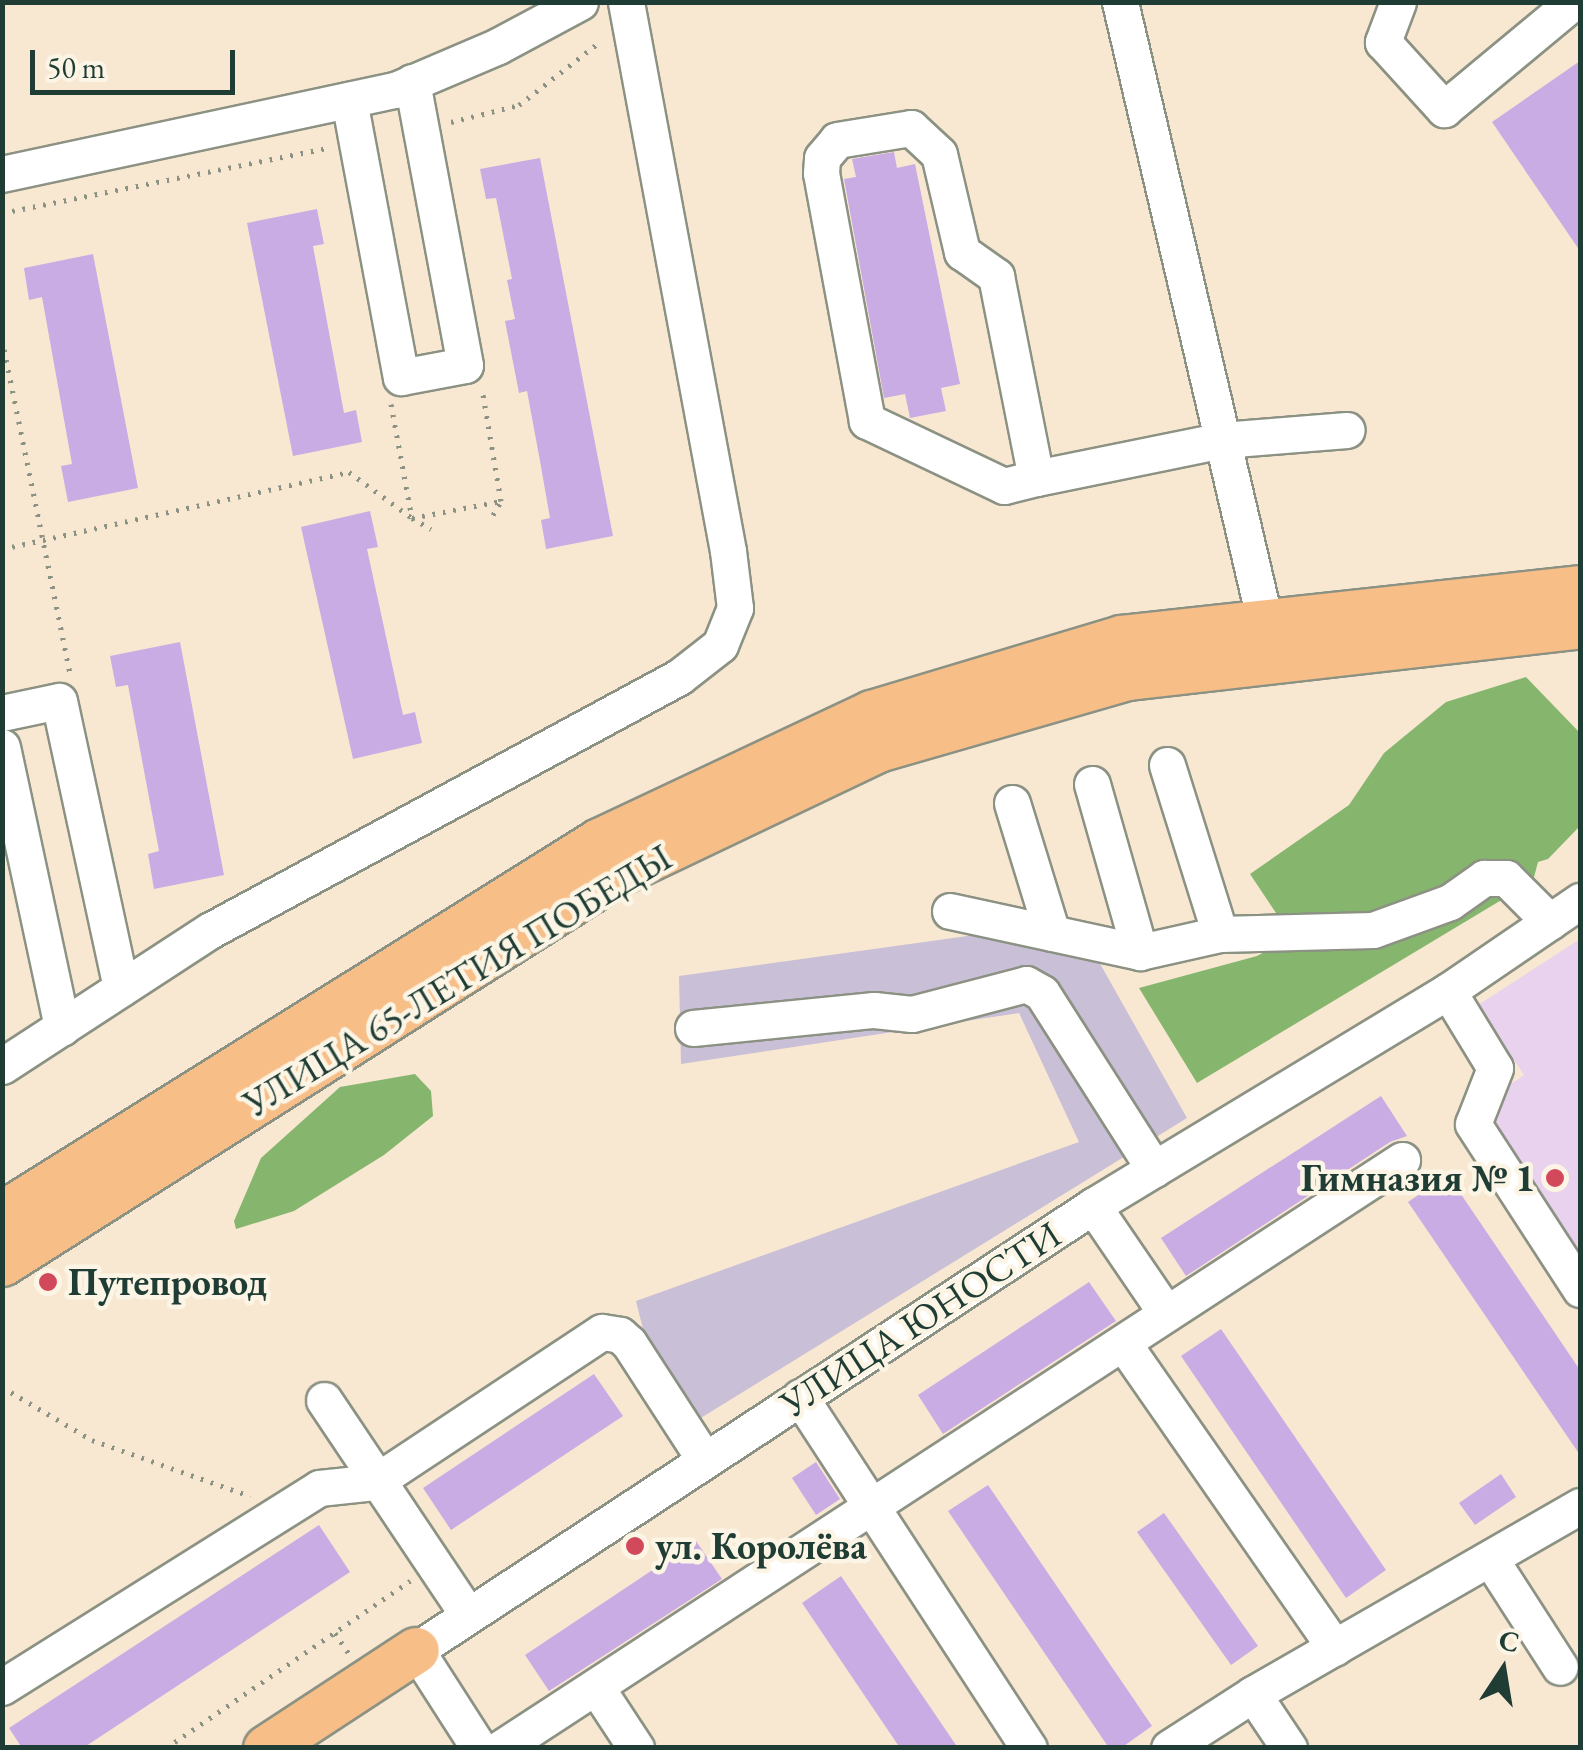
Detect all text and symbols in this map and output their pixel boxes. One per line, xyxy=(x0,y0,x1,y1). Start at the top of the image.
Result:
scale bar xyxy=(35,30,240,92)
text: 50 m xyxy=(47,48,105,87)
street label: УЛИЦА 65-ЛЕТИЯ ПОБЕДЫ xyxy=(235,834,679,1126)
place label: Гимназия № 1 xyxy=(1301,1155,1535,1201)
marker: Гимназия № 1 xyxy=(1544,1167,1566,1189)
street label: УЛИЦА ЮНОСТИ xyxy=(772,1212,1068,1426)
place label: Путепровод xyxy=(68,1259,267,1305)
marker: Путепровод xyxy=(37,1271,59,1293)
place label: ул. Королёва xyxy=(655,1523,867,1569)
marker: ул. Королёва xyxy=(624,1535,646,1557)
north arrow xyxy=(1453,1620,1553,1720)
text: С xyxy=(1496,1621,1523,1660)

